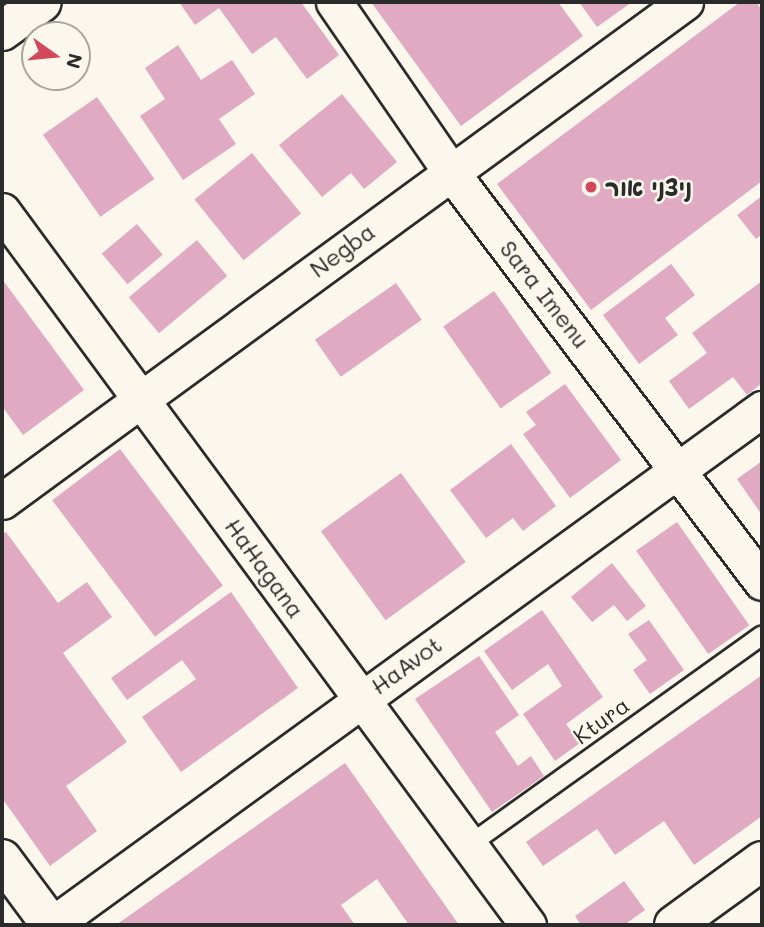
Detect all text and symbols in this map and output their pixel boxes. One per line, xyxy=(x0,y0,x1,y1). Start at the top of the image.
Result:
north arrow xyxy=(21,21,91,91)
text: N xyxy=(61,51,89,71)
place label: ניצני אור xyxy=(605,173,692,201)
marker: ניצני אור xyxy=(583,179,599,195)
street label: Negba xyxy=(304,217,380,283)
street label: Sara Imenu xyxy=(495,235,595,353)
street label: HaHagana xyxy=(220,513,310,623)
street label: HaAvot xyxy=(365,630,447,700)
street label: Ktura xyxy=(568,690,634,750)

